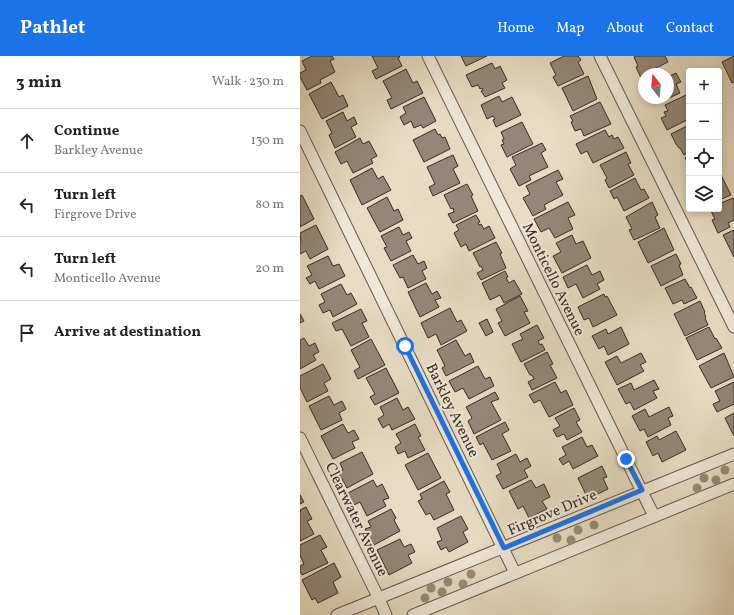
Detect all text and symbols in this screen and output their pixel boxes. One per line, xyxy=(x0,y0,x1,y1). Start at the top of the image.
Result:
text: Pathlet xyxy=(20,15,85,41)
text: Home xyxy=(497,19,534,38)
text: Map xyxy=(556,19,584,38)
text: About xyxy=(606,19,644,38)
text: Contact xyxy=(666,19,714,38)
north arrow xyxy=(638,68,674,104)
map controls xyxy=(686,68,722,212)
button: + xyxy=(686,68,722,104)
text: 3 min xyxy=(16,71,62,94)
text: Walk · 230 m xyxy=(212,73,284,91)
button: − xyxy=(686,104,722,140)
text: Continue xyxy=(54,121,119,142)
icon: ahead xyxy=(16,130,38,152)
text: 130 m xyxy=(251,132,284,150)
button: locate xyxy=(686,140,722,176)
text: Barkley Avenue xyxy=(54,142,143,160)
button: layers xyxy=(686,176,722,212)
text: Turn left xyxy=(54,185,116,206)
icon: left xyxy=(16,194,38,216)
text: 80 m xyxy=(255,196,284,214)
text: Firgrove Drive xyxy=(54,206,136,224)
street label: Monticello Avenue xyxy=(516,220,589,340)
text: Turn left xyxy=(54,249,116,270)
icon: left xyxy=(16,258,38,280)
text: 20 m xyxy=(255,260,284,278)
text: Monticello Avenue xyxy=(54,270,161,288)
icon: arrive xyxy=(16,322,38,344)
text: Arrive at destination xyxy=(54,322,201,343)
route start xyxy=(396,337,414,355)
street label: Barkley Avenue xyxy=(420,360,484,461)
route end xyxy=(617,450,635,468)
street label: Clearwater Avenue xyxy=(319,459,392,580)
street label: Firgrove Drive xyxy=(505,485,600,542)

